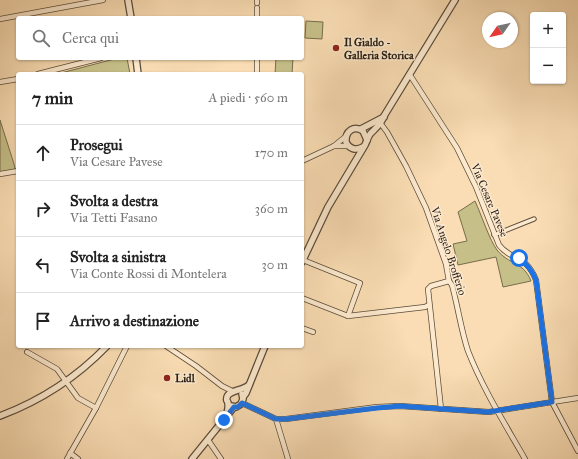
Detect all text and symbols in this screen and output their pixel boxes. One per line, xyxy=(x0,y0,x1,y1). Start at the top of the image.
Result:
north arrow xyxy=(482,12,518,48)
map controls xyxy=(530,12,566,84)
button: + xyxy=(530,12,566,48)
search box xyxy=(16,16,304,60)
icon: search xyxy=(30,27,52,49)
text: Cerca qui xyxy=(62,29,119,47)
place label: Il Gialdo - Galleria Storica xyxy=(344,36,414,62)
marker: Il Gialdo - Galleria Storica xyxy=(331,43,341,53)
button: − xyxy=(530,48,566,84)
text: 7 min xyxy=(32,88,73,109)
text: A piedi · 560 m xyxy=(208,90,288,106)
text: Prosegui xyxy=(70,136,123,154)
icon: ahead xyxy=(32,142,54,164)
text: 170 m xyxy=(255,145,288,161)
text: Via Cesare Pavese xyxy=(70,154,163,170)
street label: Via Cesare Pavese xyxy=(468,161,511,239)
text: Svolta a destra xyxy=(70,192,158,210)
icon: right xyxy=(32,198,54,220)
text: 360 m xyxy=(255,201,288,217)
street label: Via Angelo Brofferio xyxy=(428,204,469,297)
text: Via Tetti Fasano xyxy=(70,210,157,226)
text: Svolta a sinistra xyxy=(70,248,166,266)
route start xyxy=(510,249,528,267)
icon: left xyxy=(32,254,54,276)
text: 30 m xyxy=(262,257,288,273)
text: Via Conte Rossi di Montelera xyxy=(70,266,227,282)
icon: arrive xyxy=(32,310,54,332)
text: Arrivo a destinazione xyxy=(70,312,199,330)
place label: Lidl xyxy=(175,372,196,385)
marker: Lidl xyxy=(162,373,172,383)
route end xyxy=(215,411,233,429)

